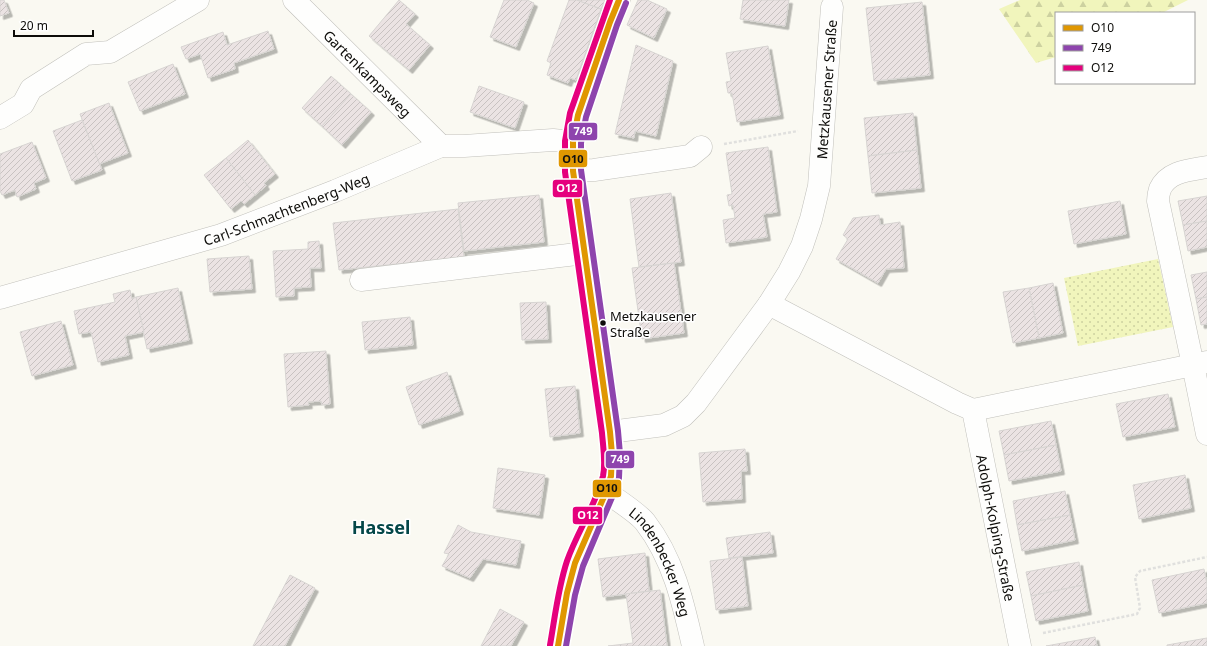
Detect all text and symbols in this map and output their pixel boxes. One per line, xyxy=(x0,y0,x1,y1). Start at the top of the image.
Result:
scale bar xyxy=(14,12,93,38)
legend xyxy=(1055,12,1195,84)
text: 20 m xyxy=(20,17,48,34)
street label: Metzkausener Straße xyxy=(811,19,841,160)
text: O10 xyxy=(1091,19,1114,36)
street label: Gartenkampsweg xyxy=(320,25,416,121)
text: 749 xyxy=(1091,39,1112,56)
text: O12 xyxy=(1091,59,1114,76)
line badge: 749 xyxy=(568,122,598,141)
text: 749 xyxy=(574,123,592,138)
line badge: O10 xyxy=(558,149,588,168)
text: O10 xyxy=(562,151,584,166)
street label: Carl-Schmachtenberg-Weg xyxy=(201,168,372,249)
line badge: O12 xyxy=(552,179,583,198)
text: O12 xyxy=(556,180,578,195)
place label: Metzkausener Straße xyxy=(610,307,697,341)
marker: Metzkausener Straße xyxy=(598,318,608,328)
line badge: 749 xyxy=(605,450,635,469)
text: 749 xyxy=(611,451,629,466)
street label: Adolph-Kolping-Straße xyxy=(973,453,1020,603)
line badge: O10 xyxy=(592,479,622,498)
text: O10 xyxy=(596,480,618,495)
street label: Lindenbecker Weg xyxy=(626,502,695,619)
line badge: O12 xyxy=(572,506,603,525)
text: O12 xyxy=(577,507,599,522)
district label: Hassel xyxy=(352,515,410,539)

